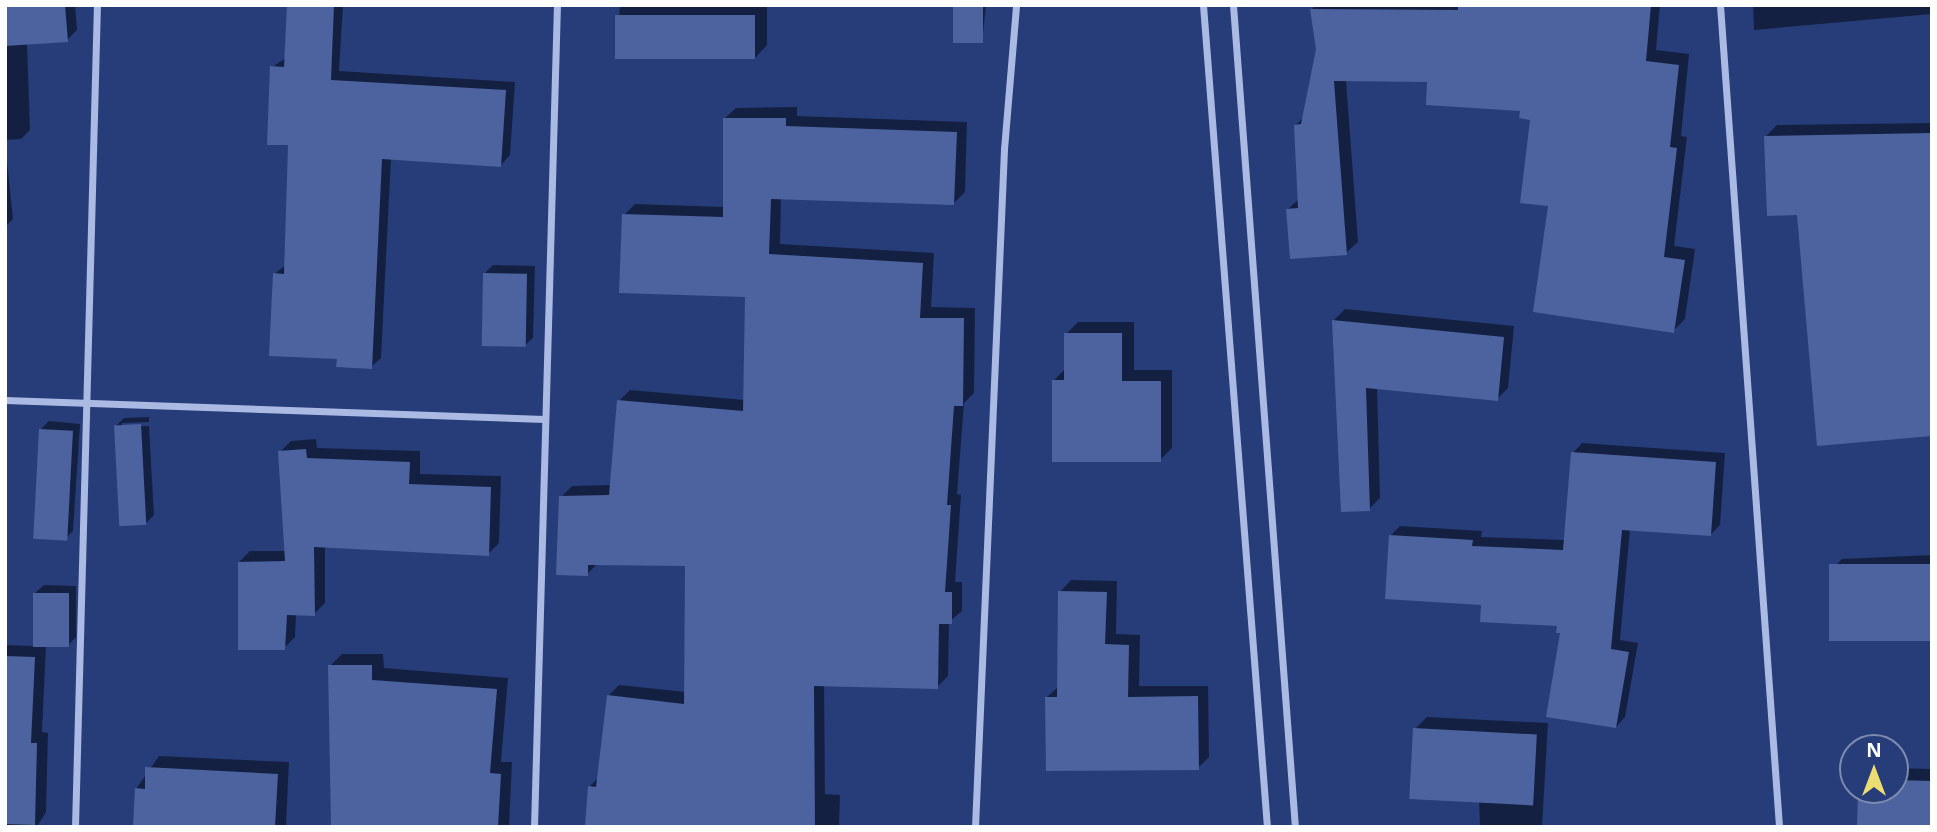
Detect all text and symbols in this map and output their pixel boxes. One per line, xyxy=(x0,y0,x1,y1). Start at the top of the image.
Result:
north arrow xyxy=(1839,734,1909,804)
text: N xyxy=(1866,737,1882,763)

